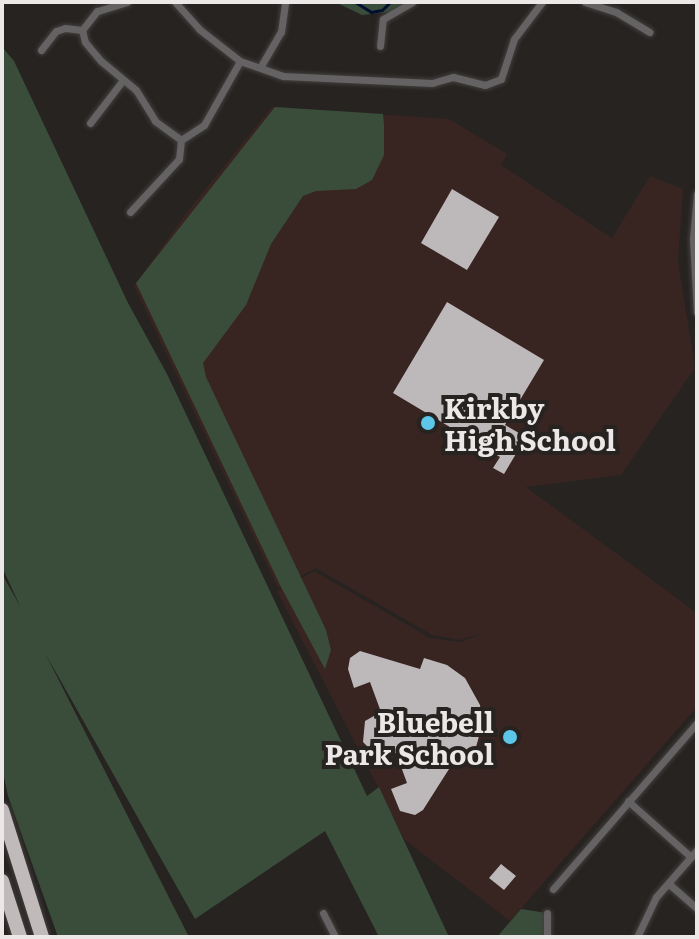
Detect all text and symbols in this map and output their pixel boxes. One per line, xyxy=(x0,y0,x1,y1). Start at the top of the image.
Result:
place label: Kirkby High School xyxy=(444,390,616,456)
marker: Kirkby High School xyxy=(419,414,437,432)
place label: Bluebell Park School xyxy=(324,704,494,770)
marker: Bluebell Park School xyxy=(501,728,519,746)

